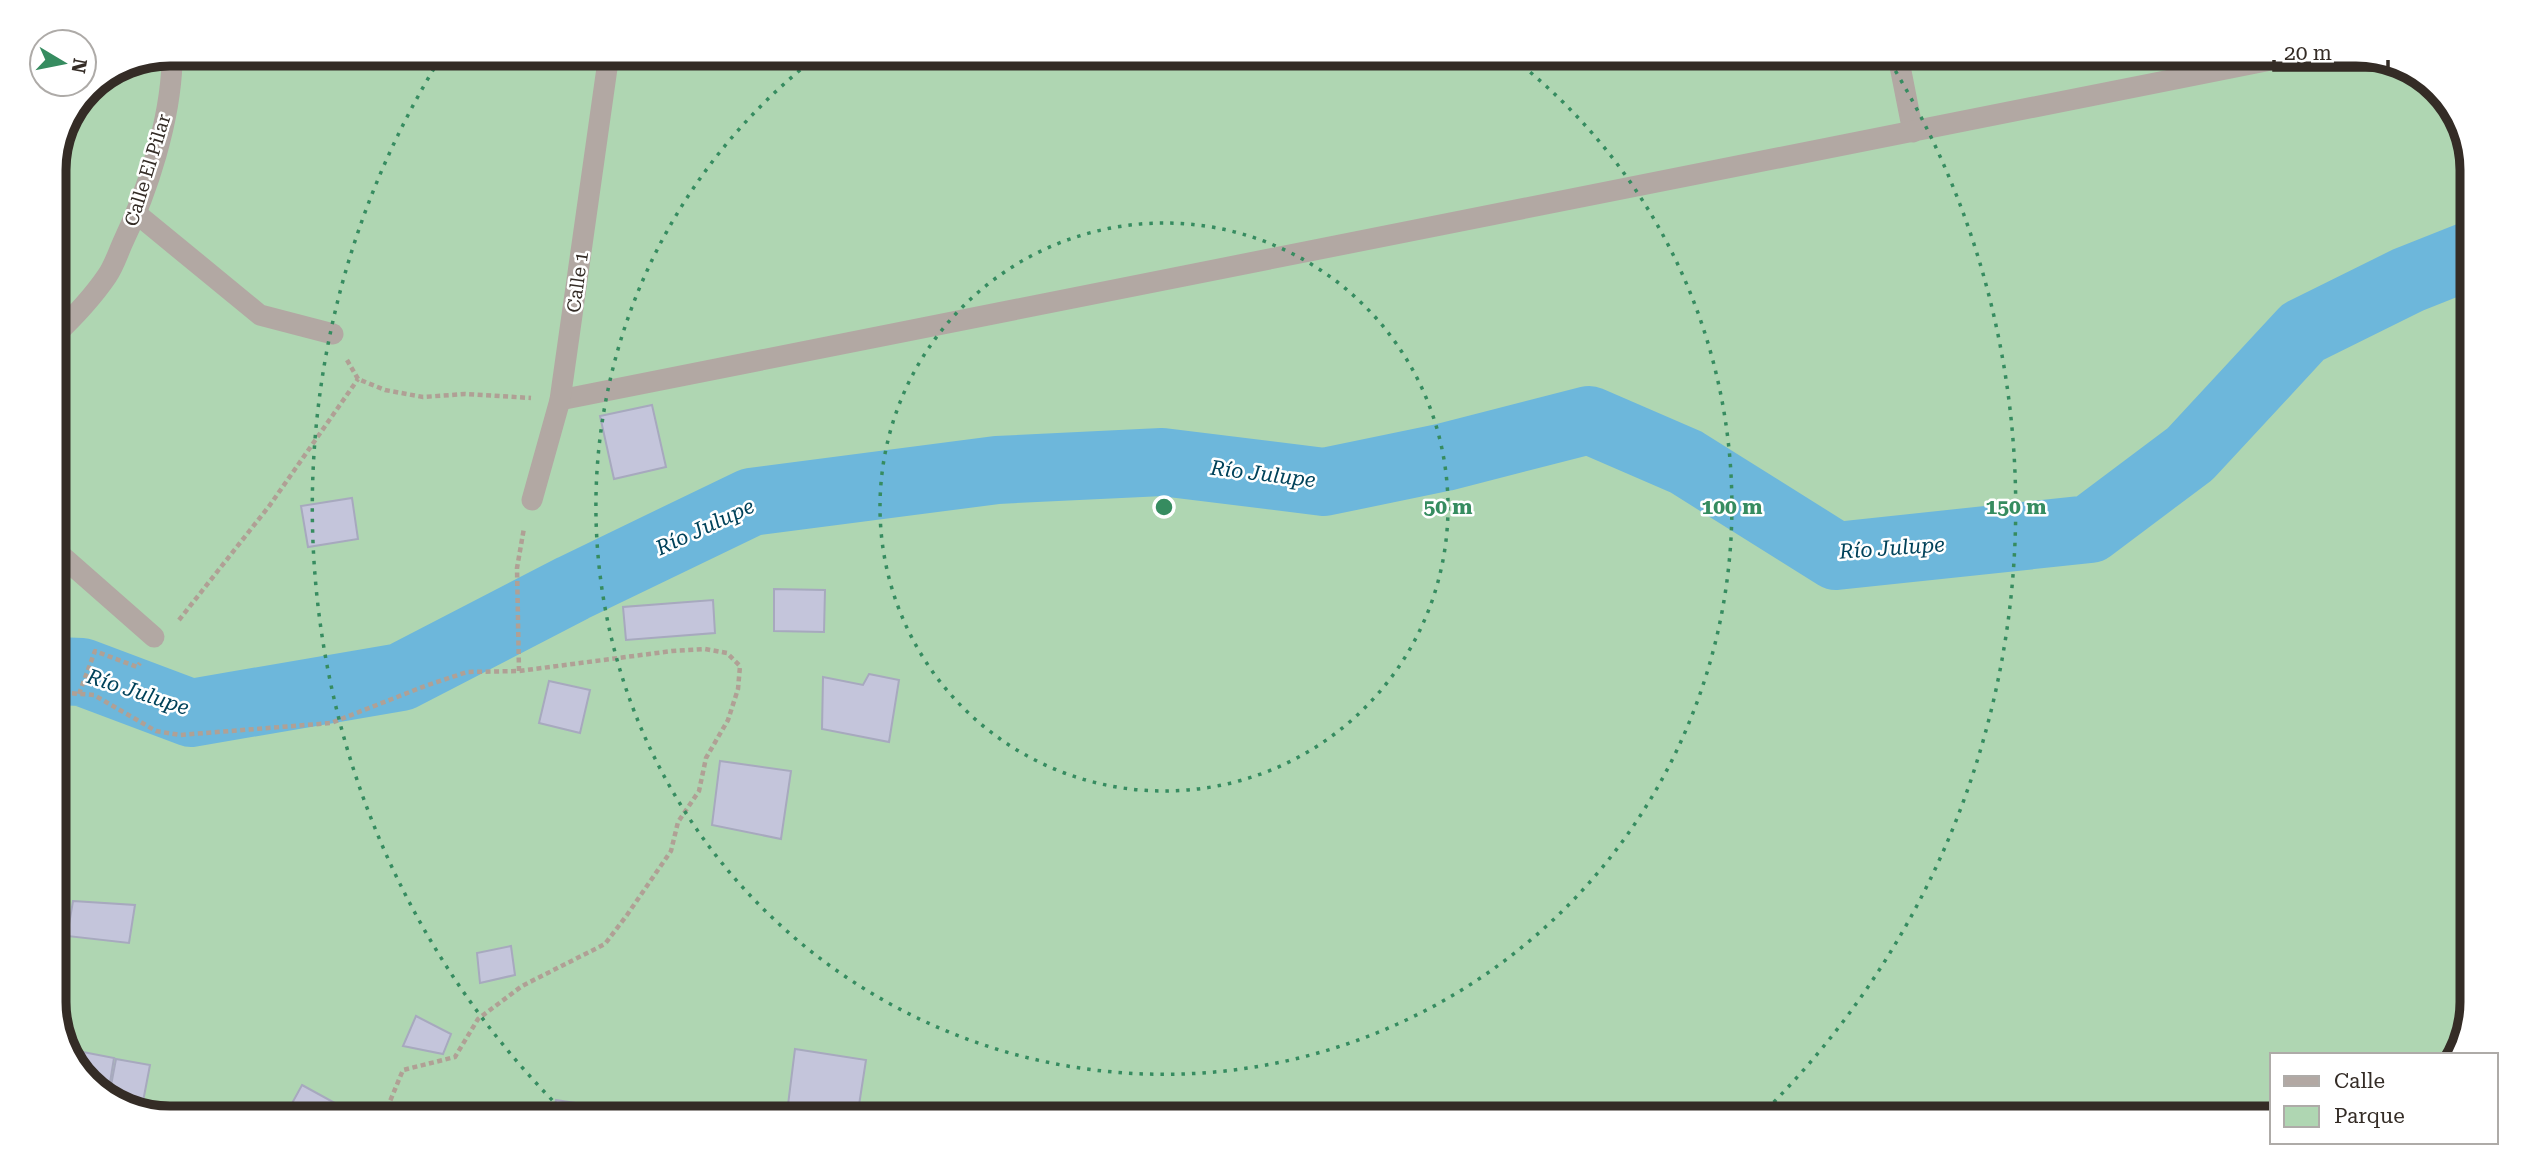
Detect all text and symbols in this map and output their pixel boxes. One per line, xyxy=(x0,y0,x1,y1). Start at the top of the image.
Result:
north arrow xyxy=(28,28,98,98)
scale bar xyxy=(2274,28,2388,72)
text: 20 m xyxy=(2284,41,2332,65)
text: N xyxy=(67,57,92,75)
street label: Calle El Pilar xyxy=(120,111,175,229)
street label: Calle 1 xyxy=(562,250,593,314)
water label: Río Julupe xyxy=(1208,456,1317,492)
water label: Río Julupe xyxy=(651,494,758,561)
centre of rings xyxy=(1152,495,1176,519)
text: 50 m xyxy=(1423,495,1473,519)
text: 100 m xyxy=(1702,495,1762,519)
text: 150 m xyxy=(1986,495,2046,519)
water label: Río Julupe xyxy=(1837,532,1946,564)
water label: Río Julupe xyxy=(83,664,192,720)
legend xyxy=(2270,1053,2498,1144)
text: Calle xyxy=(2334,1069,2385,1093)
text: Parque xyxy=(2334,1104,2405,1128)

